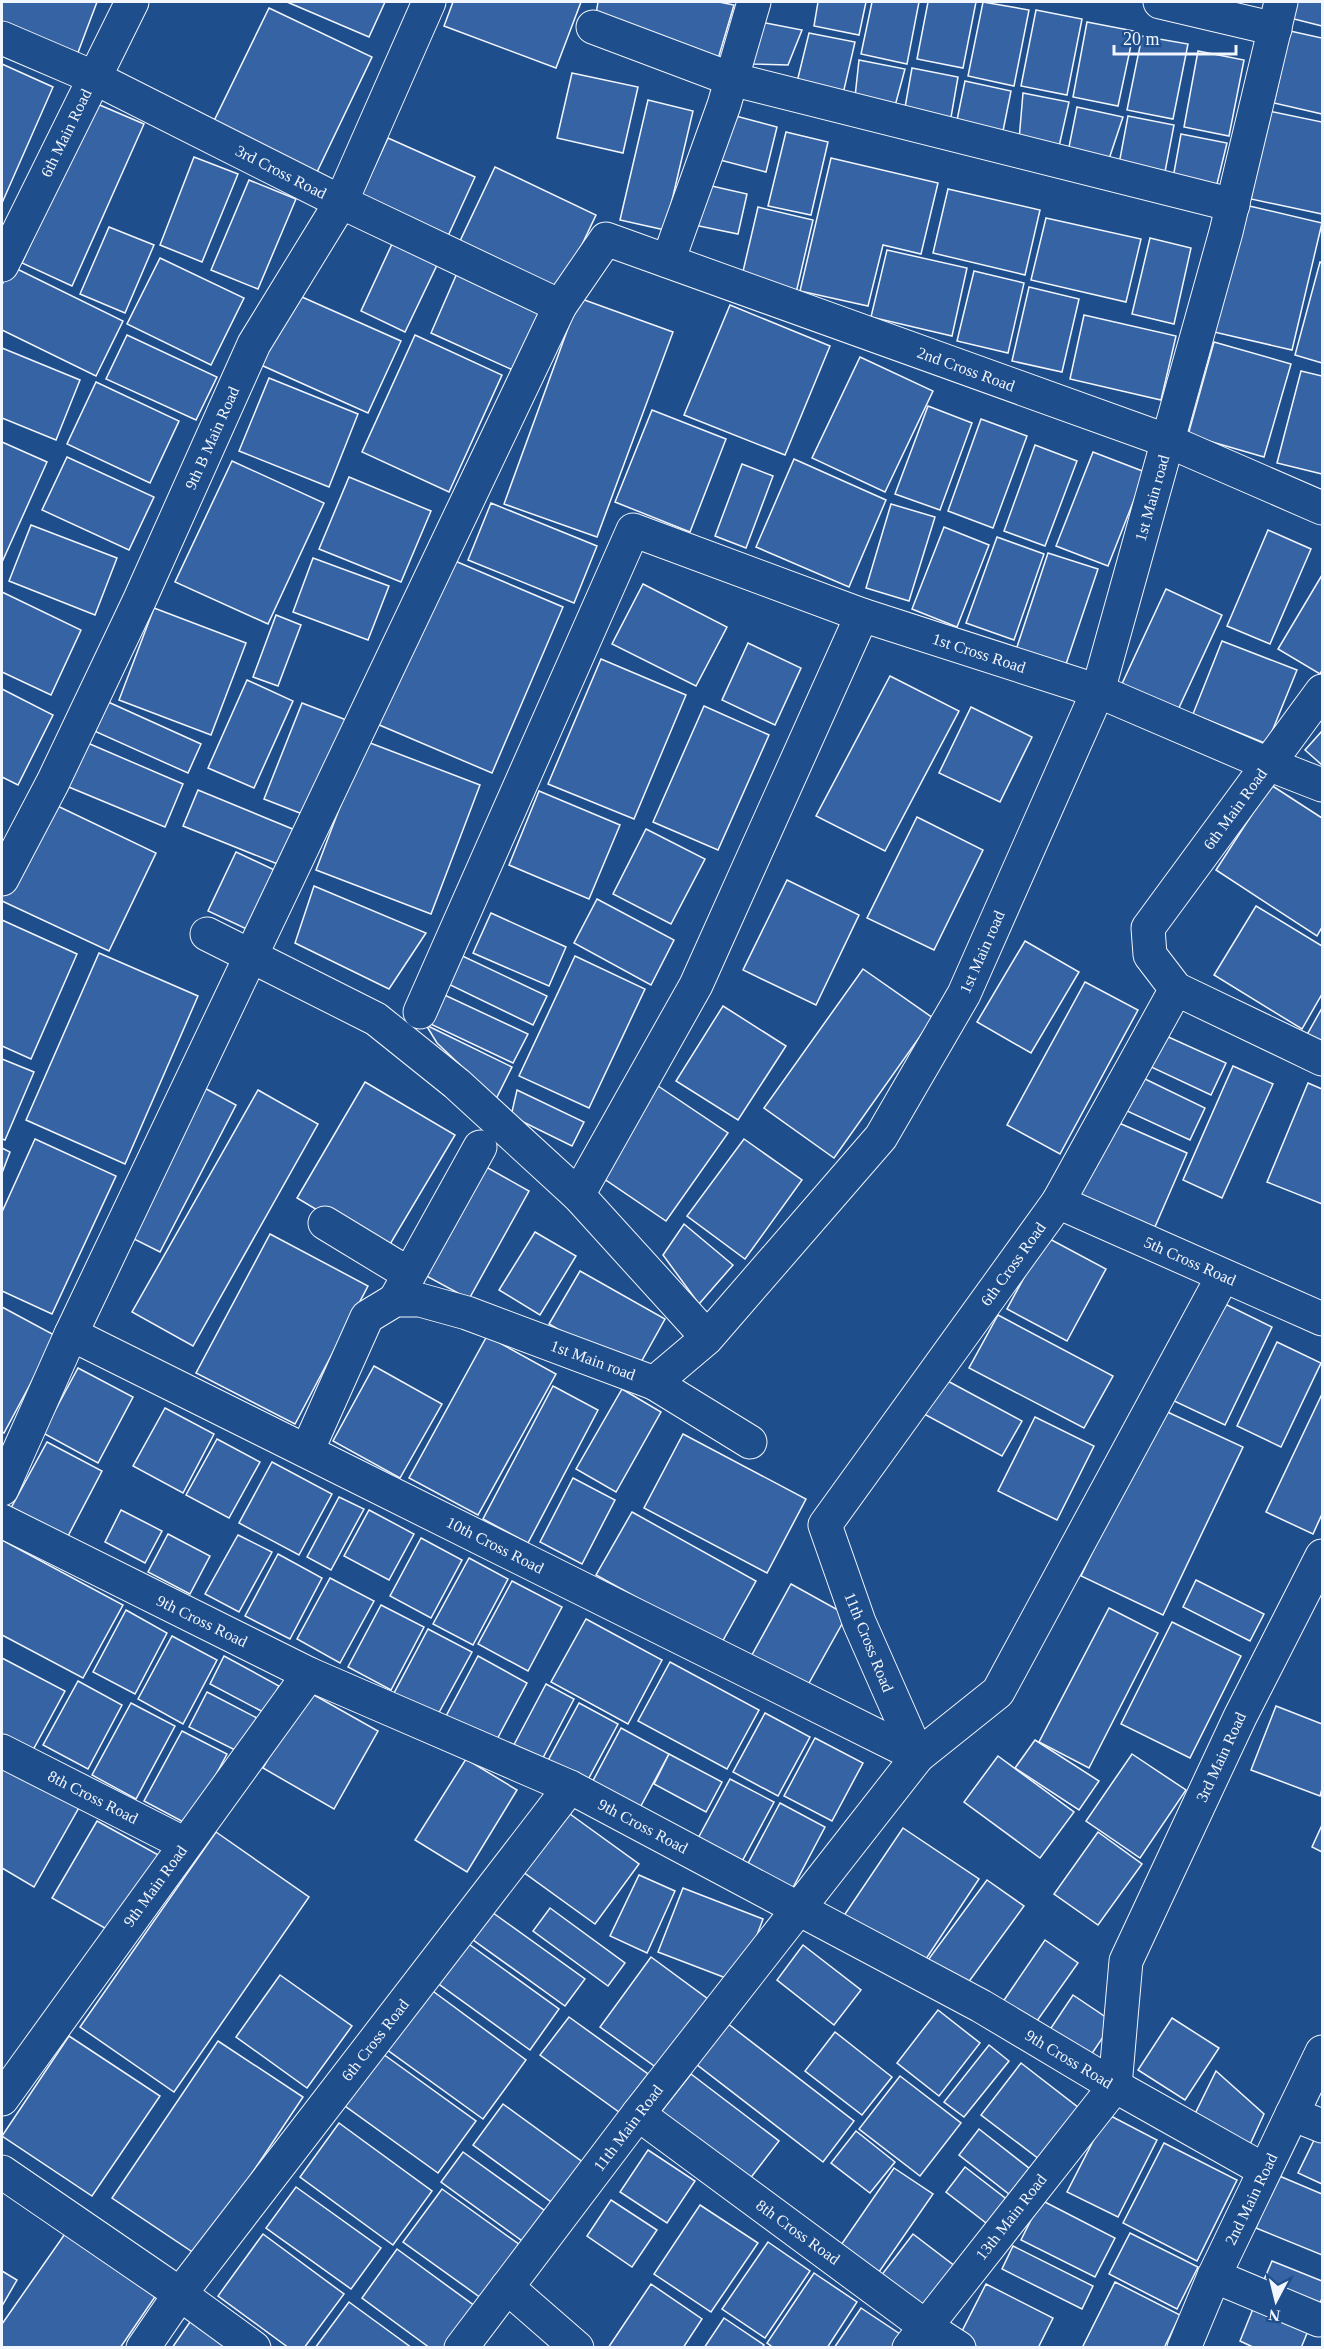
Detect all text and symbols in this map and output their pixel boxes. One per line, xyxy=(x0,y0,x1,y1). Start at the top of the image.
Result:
scale bar xyxy=(1114,18,1236,56)
text: 20 m xyxy=(1123,29,1160,49)
street label: 6th Main Road xyxy=(37,86,95,180)
street label: 3rd Cross Road xyxy=(233,142,329,202)
street label: 2nd Cross Road xyxy=(915,344,1017,394)
street label: 9th B Main Road xyxy=(182,384,242,492)
street label: 1st Main road xyxy=(1132,453,1172,543)
street label: 1st Cross Road xyxy=(930,630,1028,676)
street label: 6th Main Road xyxy=(1200,765,1270,853)
street label: 1st Main road xyxy=(956,908,1008,996)
street label: 6th Cross Road xyxy=(977,1219,1049,1309)
street label: 5th Cross Road xyxy=(1141,1233,1239,1289)
street label: 1st Main road xyxy=(548,1337,638,1383)
street label: 10th Cross Road xyxy=(444,1513,546,1577)
street label: 11th Cross Road xyxy=(841,1590,897,1694)
street label: 9th Cross Road xyxy=(154,1592,250,1650)
street label: 3rd Main Road xyxy=(1193,1710,1249,1804)
street label: 8th Cross Road xyxy=(45,1767,141,1827)
street label: 9th Cross Road xyxy=(595,1795,691,1857)
street label: 9th Main Road xyxy=(120,1842,190,1930)
street label: 6th Cross Road xyxy=(338,1996,412,2084)
street label: 9th Cross Road xyxy=(1022,2026,1116,2092)
street label: 11th Main Road xyxy=(590,2082,666,2174)
street label: 2nd Main Road xyxy=(1222,2151,1280,2247)
street label: 13th Main Road xyxy=(972,2171,1050,2263)
street label: 8th Cross Road xyxy=(753,2196,843,2268)
north arrow xyxy=(1246,2271,1306,2331)
text: N xyxy=(1267,2306,1281,2325)

